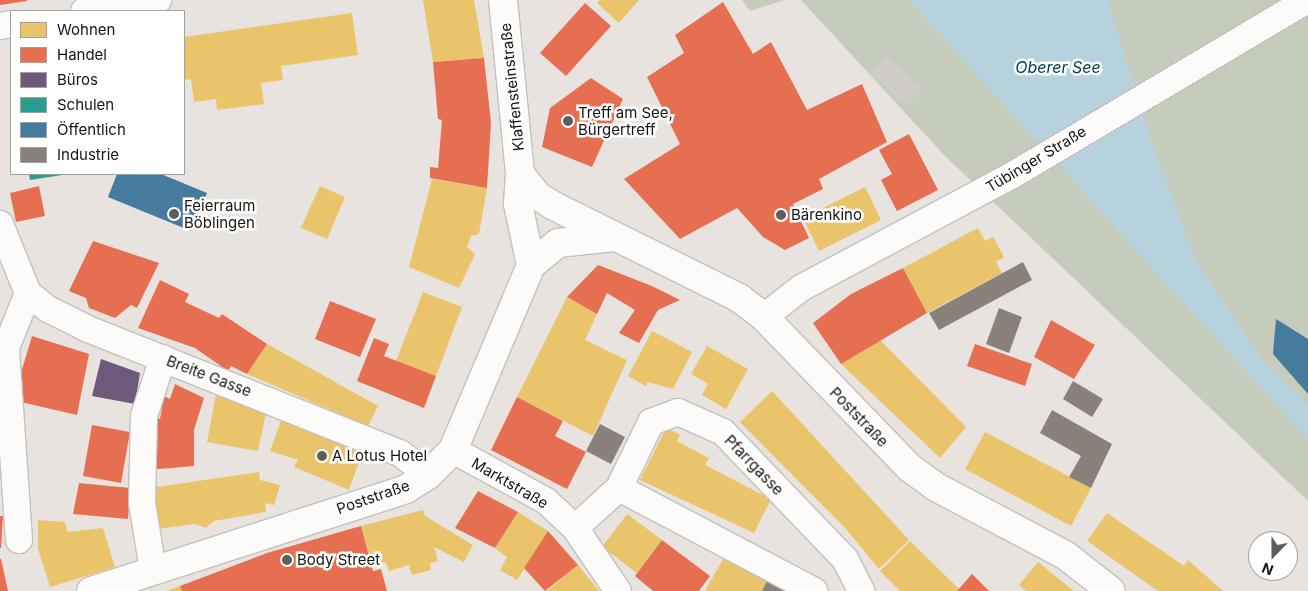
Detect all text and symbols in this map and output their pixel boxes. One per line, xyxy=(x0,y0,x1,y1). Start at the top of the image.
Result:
legend xyxy=(10,10,185,175)
text: Wohnen xyxy=(57,20,115,39)
street label: Klaffensteinstraße xyxy=(496,22,528,152)
text: Handel xyxy=(57,45,107,64)
water label: Oberer See xyxy=(1015,57,1101,77)
text: Büros xyxy=(57,70,98,89)
text: Schulen xyxy=(57,95,114,114)
place label: Treff am See, Bürgertreff xyxy=(578,103,673,138)
marker: Treff am See, Bürgertreff xyxy=(562,115,574,127)
text: Öffentlich xyxy=(57,120,126,139)
street label: Tübinger Straße xyxy=(983,122,1089,196)
text: Industrie xyxy=(57,145,119,164)
place label: Feierraum Böblingen xyxy=(184,196,255,231)
place label: Bärenkino xyxy=(791,206,862,224)
marker: Feierraum Böblingen xyxy=(168,208,180,220)
marker: Bärenkino xyxy=(775,209,787,221)
street label: Breite Gasse xyxy=(164,352,254,400)
street label: Poststraße xyxy=(826,383,892,451)
street label: Pfarrgasse xyxy=(721,431,787,499)
place label: A Lotus Hotel xyxy=(332,447,427,465)
marker: A Lotus Hotel xyxy=(316,450,328,462)
street label: Marktstraße xyxy=(468,454,552,512)
street label: Poststraße xyxy=(334,476,412,518)
north arrow xyxy=(1248,531,1298,581)
place label: Body Street xyxy=(297,551,380,569)
marker: Body Street xyxy=(281,554,293,566)
text: N xyxy=(1259,560,1276,579)

